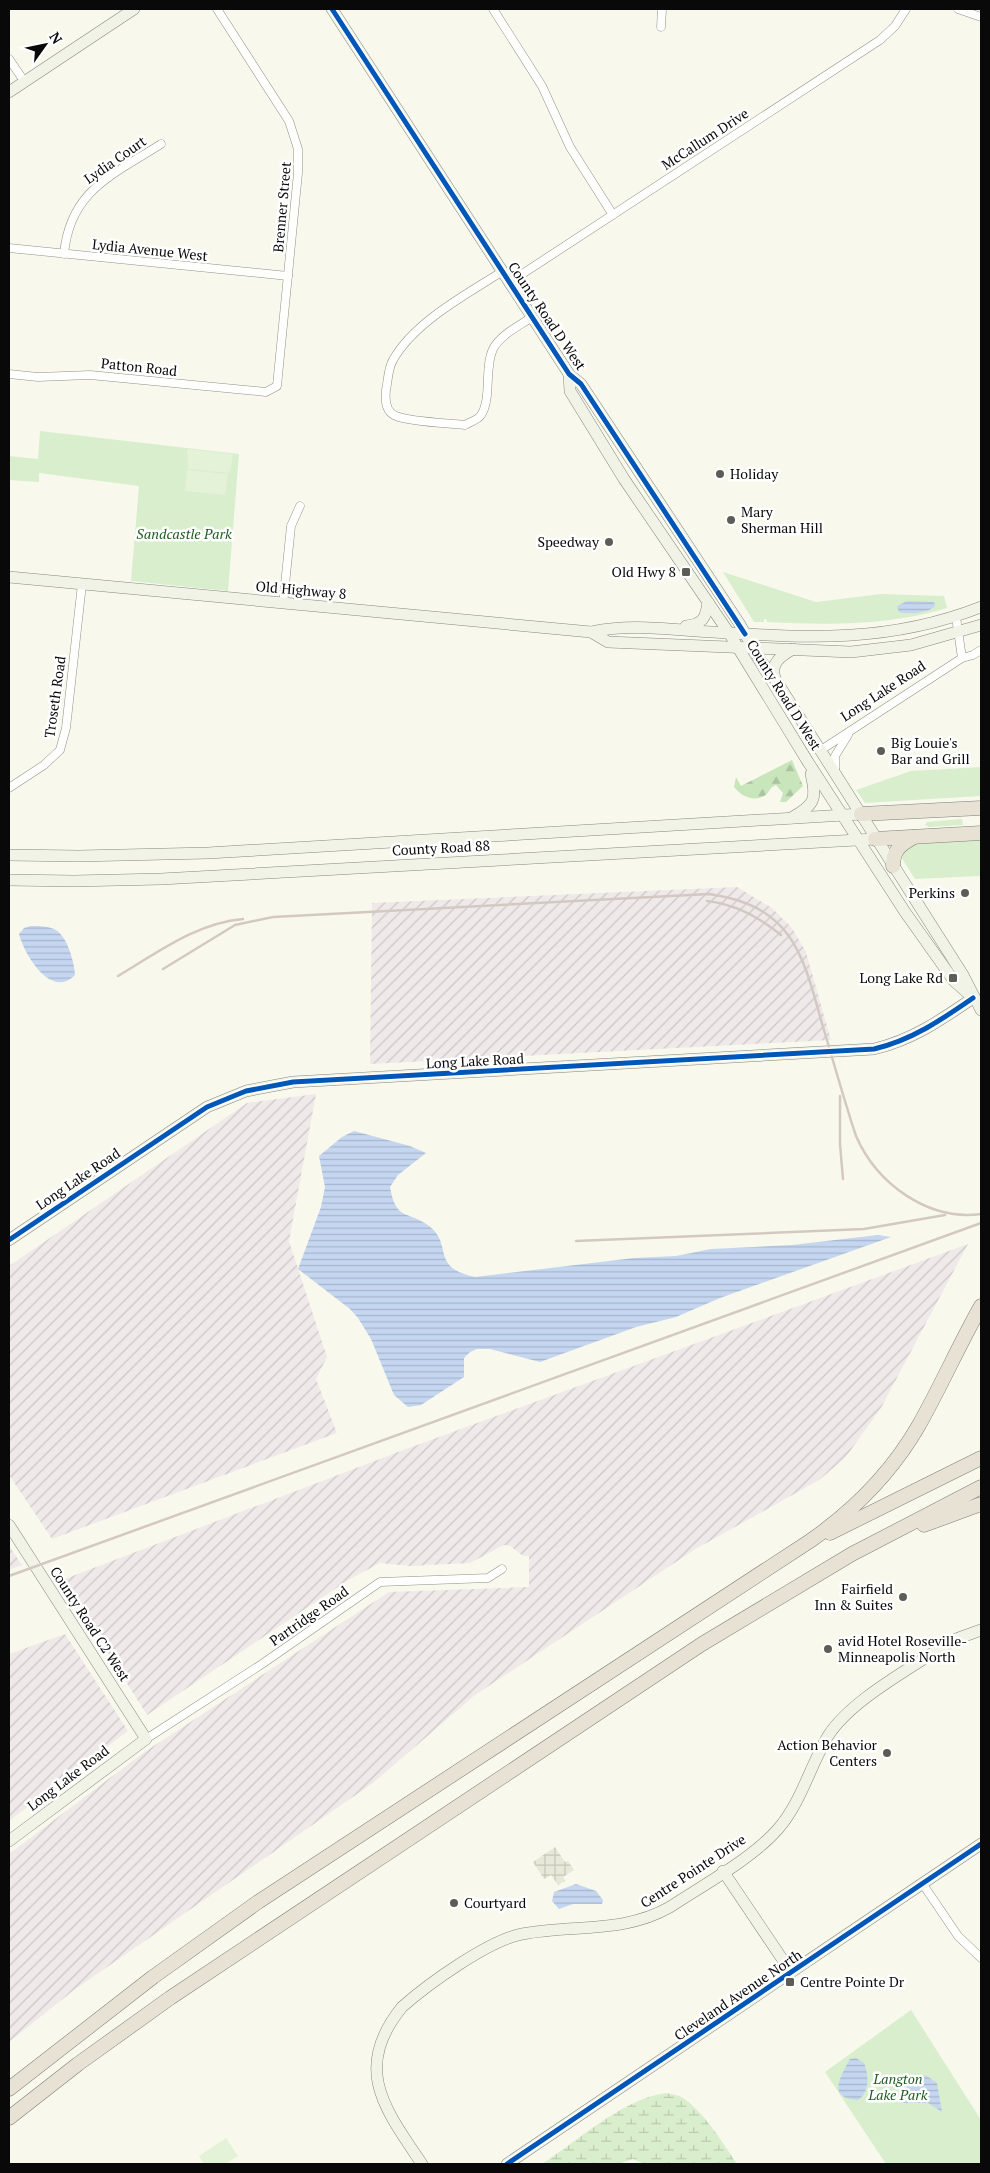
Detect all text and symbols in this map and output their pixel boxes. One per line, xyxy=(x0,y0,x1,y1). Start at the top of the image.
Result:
north arrow xyxy=(20,20,70,70)
text: N xyxy=(45,28,67,48)
street label: McCallum Drive xyxy=(658,103,752,174)
street label: Lydia Court xyxy=(80,131,150,188)
street label: Brenner Street xyxy=(268,160,295,253)
street label: Lydia Avenue West xyxy=(91,234,210,265)
street label: County Road D West xyxy=(504,258,591,374)
street label: Patton Road xyxy=(100,353,178,380)
place label: Holiday xyxy=(730,464,779,483)
marker: Holiday xyxy=(714,468,726,480)
place label: Mary Sherman Hill xyxy=(741,502,823,537)
marker: Mary Sherman Hill xyxy=(725,514,737,526)
park label: Sandcastle Park xyxy=(136,524,232,543)
place label: Speedway xyxy=(537,532,600,551)
marker: Speedway xyxy=(603,536,615,548)
place label: Old Hwy 8 xyxy=(612,562,676,581)
marker: Old Hwy 8 xyxy=(680,566,692,578)
street label: Old Highway 8 xyxy=(255,576,347,603)
street label: County Road D West xyxy=(743,636,827,754)
street label: Troseth Road xyxy=(39,655,70,739)
street label: Long Lake Road xyxy=(836,656,929,725)
place label: Big Louie's Bar and Grill xyxy=(891,733,970,768)
marker: Big Louie's Bar and Grill xyxy=(875,745,887,757)
street label: County Road 88 xyxy=(392,835,490,860)
place label: Perkins xyxy=(909,883,955,902)
marker: Perkins xyxy=(959,887,971,899)
place label: Long Lake Rd xyxy=(860,968,943,987)
marker: Long Lake Rd xyxy=(947,972,959,984)
street label: Long Lake Road xyxy=(426,1048,525,1073)
street label: Long Lake Road xyxy=(32,1143,124,1214)
street label: County Road C2 West xyxy=(46,1563,135,1686)
place label: Fairfield Inn & Suites xyxy=(814,1579,893,1614)
street label: Partridge Road xyxy=(265,1581,352,1650)
marker: Fairfield Inn & Suites xyxy=(897,1591,909,1603)
place label: avid Hotel Roseville- Minneapolis North xyxy=(838,1631,967,1666)
marker: avid Hotel Roseville- Minneapolis North xyxy=(822,1643,834,1655)
place label: Action Behavior Centers xyxy=(777,1735,878,1770)
street label: Long Lake Road xyxy=(23,1740,113,1815)
marker: Action Behavior Centers xyxy=(881,1747,893,1759)
street label: Centre Pointe Drive xyxy=(636,1829,749,1912)
place label: Courtyard xyxy=(464,1893,527,1912)
marker: Courtyard xyxy=(448,1897,460,1909)
street label: Cleveland Avenue North xyxy=(670,1945,805,2045)
place label: Centre Pointe Dr xyxy=(800,1972,905,1991)
marker: Centre Pointe Dr xyxy=(784,1976,796,1988)
park label: Langton Lake Park xyxy=(868,2069,928,2104)

